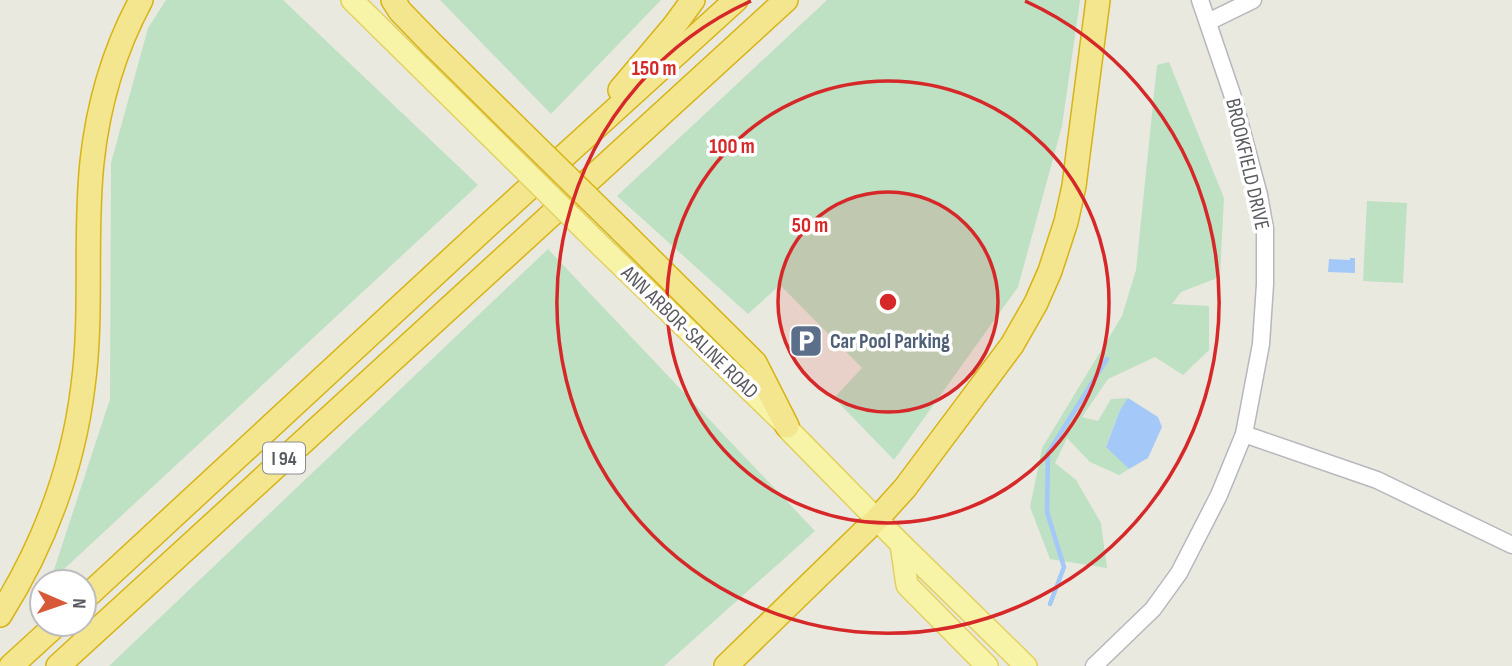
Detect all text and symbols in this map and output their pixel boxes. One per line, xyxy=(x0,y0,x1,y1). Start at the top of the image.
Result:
text: 150 m xyxy=(632,56,676,81)
street label: BROOKFIELD DRIVE xyxy=(1220,96,1275,232)
text: 100 m xyxy=(709,134,755,159)
text: 50 m xyxy=(792,213,828,238)
street label: ANN ARBOR-SALINE ROAD xyxy=(615,260,763,404)
centre of rings xyxy=(876,290,900,314)
parking icon: Car Pool Parking xyxy=(787,322,825,360)
place label: Car Pool Parking xyxy=(830,329,950,354)
road number: I 94 xyxy=(263,442,305,474)
north arrow xyxy=(28,568,98,638)
text: N xyxy=(67,598,90,609)

